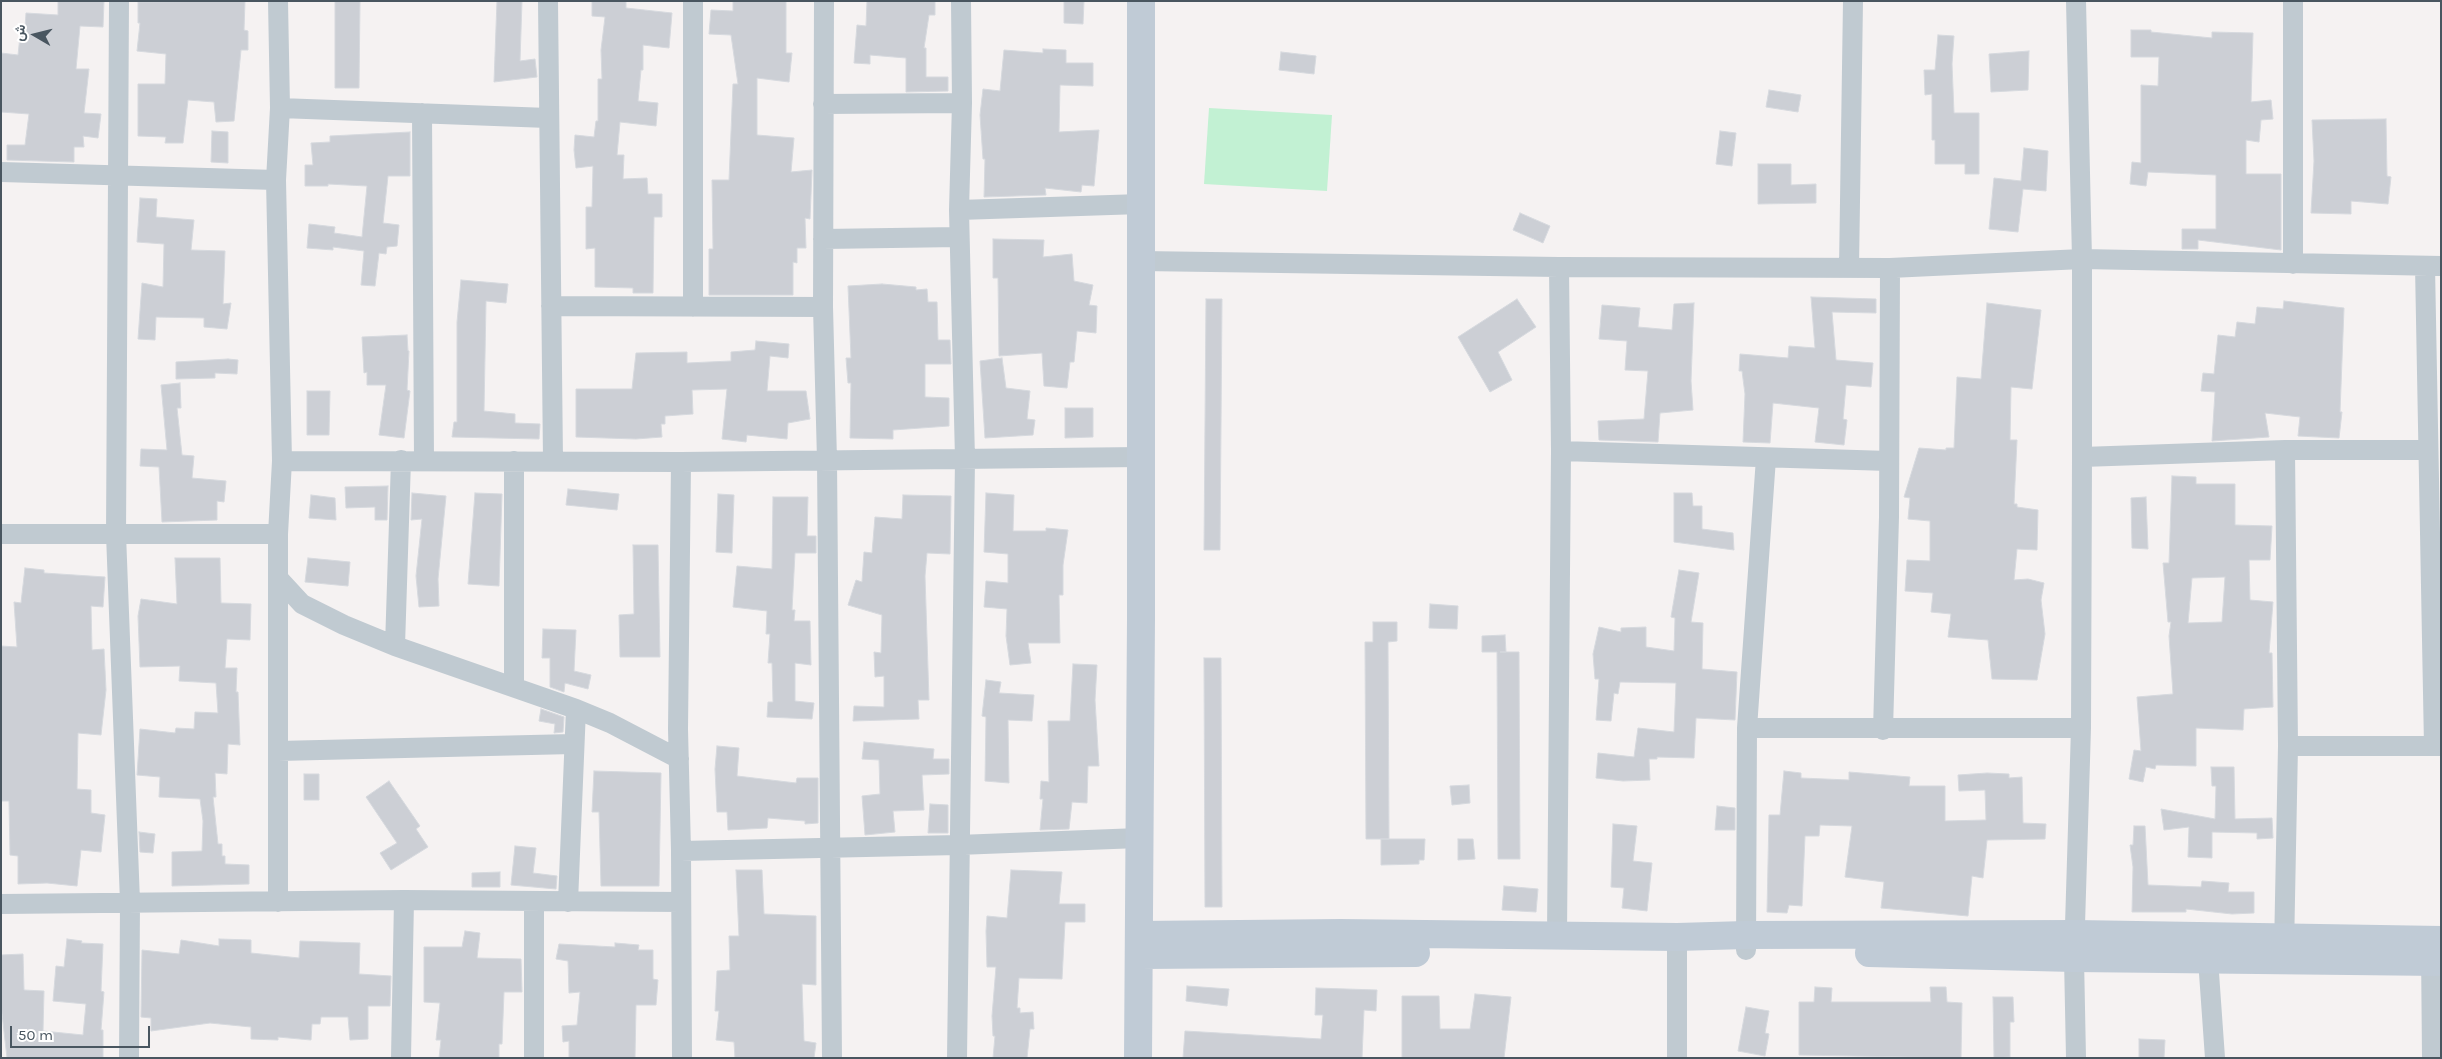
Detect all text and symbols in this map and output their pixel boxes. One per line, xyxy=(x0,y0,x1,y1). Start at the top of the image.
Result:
north arrow xyxy=(10,10,60,60)
text: ش xyxy=(10,23,29,42)
scale bar xyxy=(12,1016,152,1048)
text: 50 m xyxy=(18,1026,53,1044)

